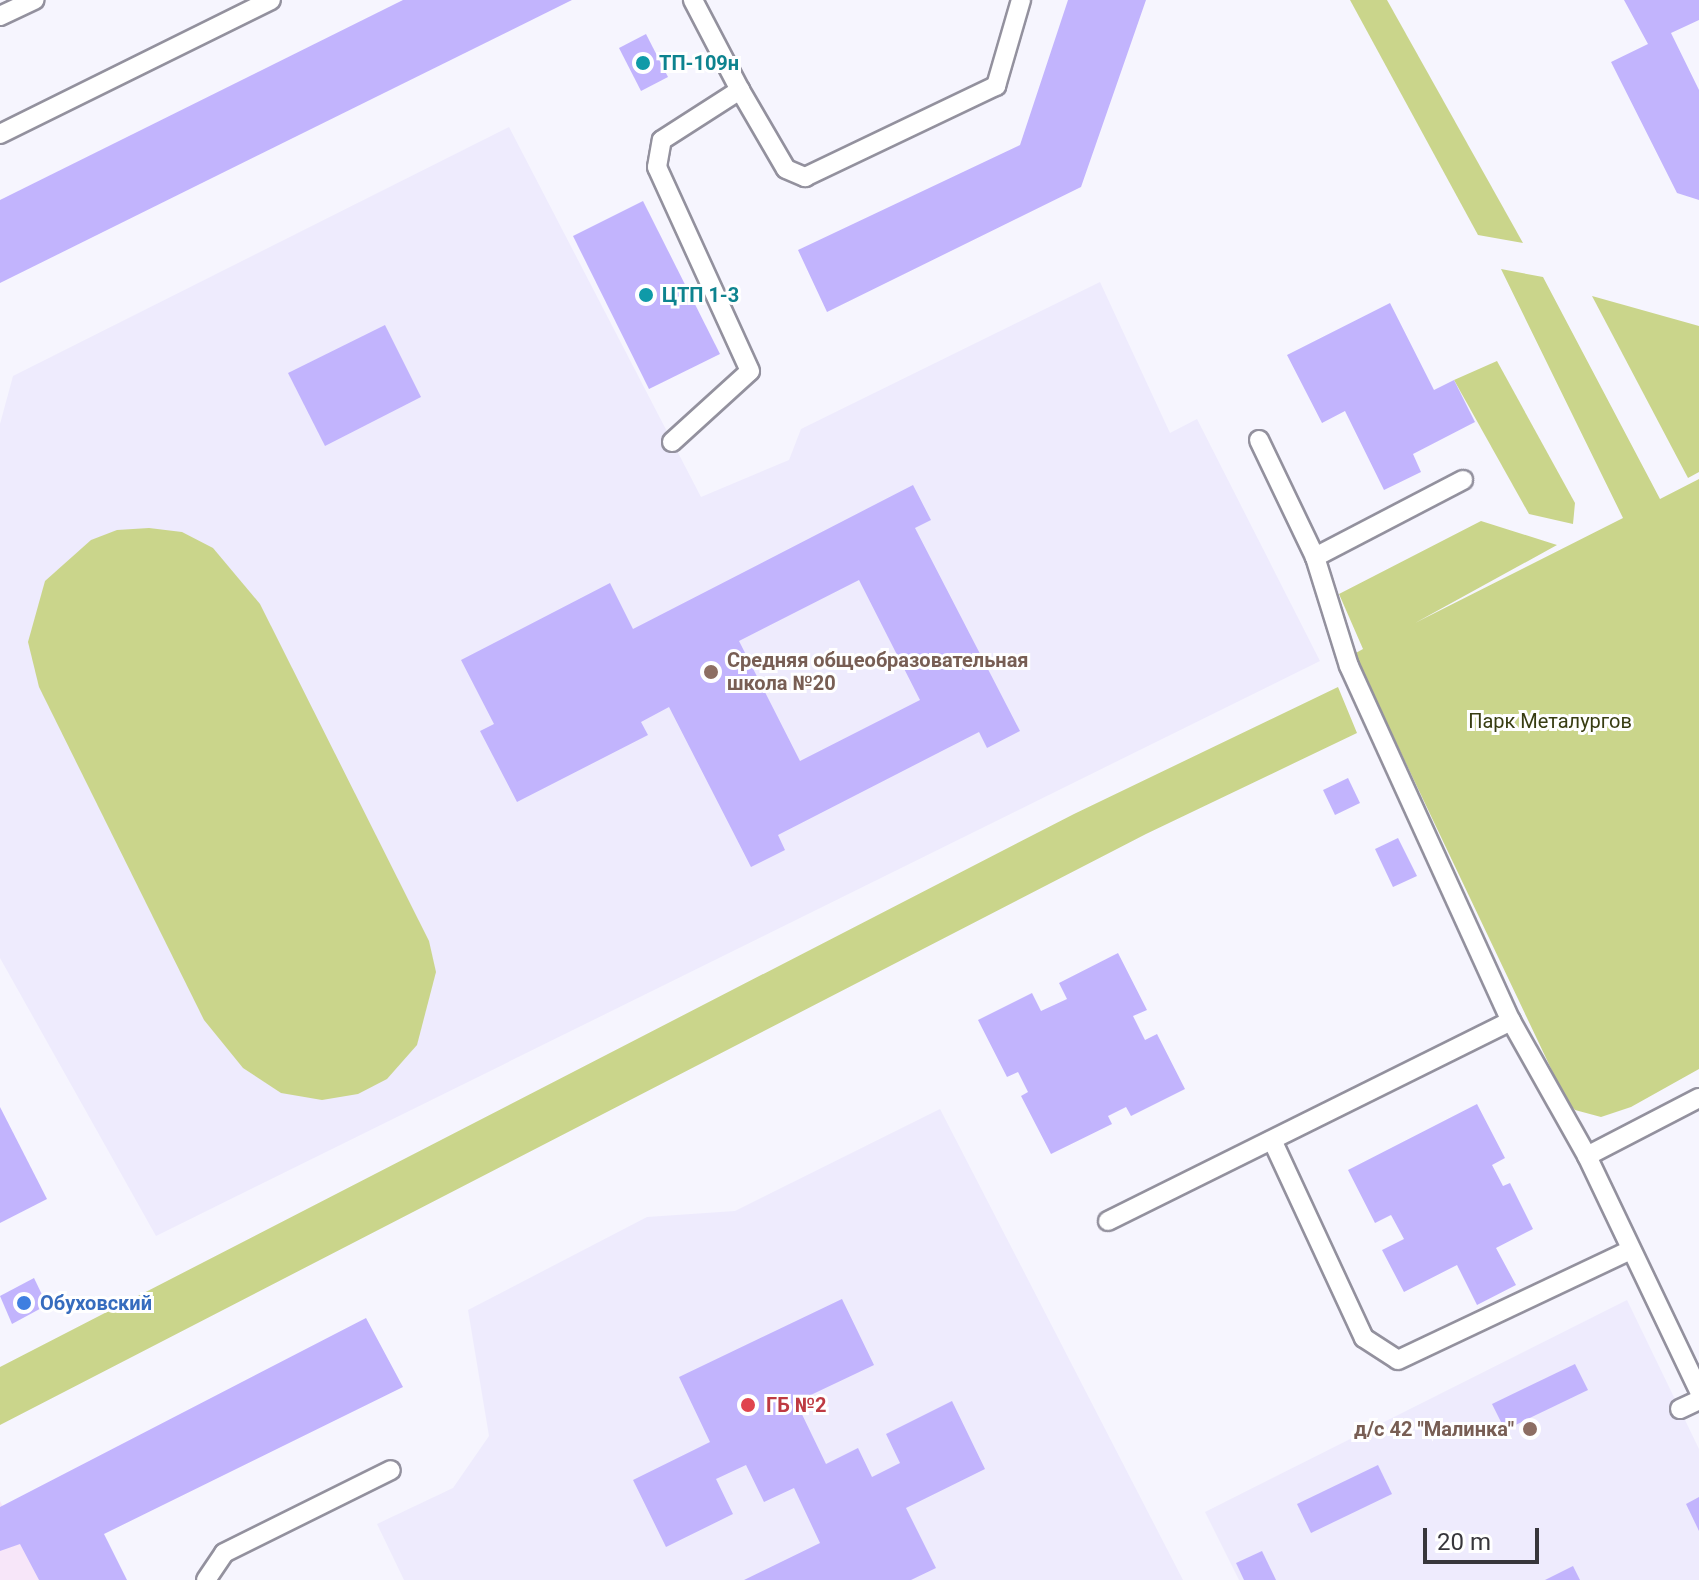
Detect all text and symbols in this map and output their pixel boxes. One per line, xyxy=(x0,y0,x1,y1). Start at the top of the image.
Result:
place label: ТП-109н xyxy=(659,51,739,75)
marker: ТП-109н xyxy=(634,54,652,72)
place label: ЦТП 1-3 xyxy=(662,283,739,307)
marker: ЦТП 1-3 xyxy=(637,286,655,304)
place label: Средняя общеобразовательная школа №20 xyxy=(727,648,1029,695)
marker: Средняя общеобразовательная школа №20 xyxy=(702,663,720,681)
park label: Парк Металургов xyxy=(1468,709,1632,733)
place label: Обуховский xyxy=(40,1291,152,1315)
marker: Обуховский xyxy=(15,1294,33,1312)
place label: ГБ №2 xyxy=(766,1393,826,1417)
marker: ГБ №2 xyxy=(737,1394,759,1416)
place label: д/с 42 "Малинка" xyxy=(1354,1417,1514,1441)
marker: д/с 42 "Малинка" xyxy=(1521,1420,1539,1438)
scale bar xyxy=(1427,1512,1543,1562)
text: 20 m xyxy=(1437,1528,1491,1556)

